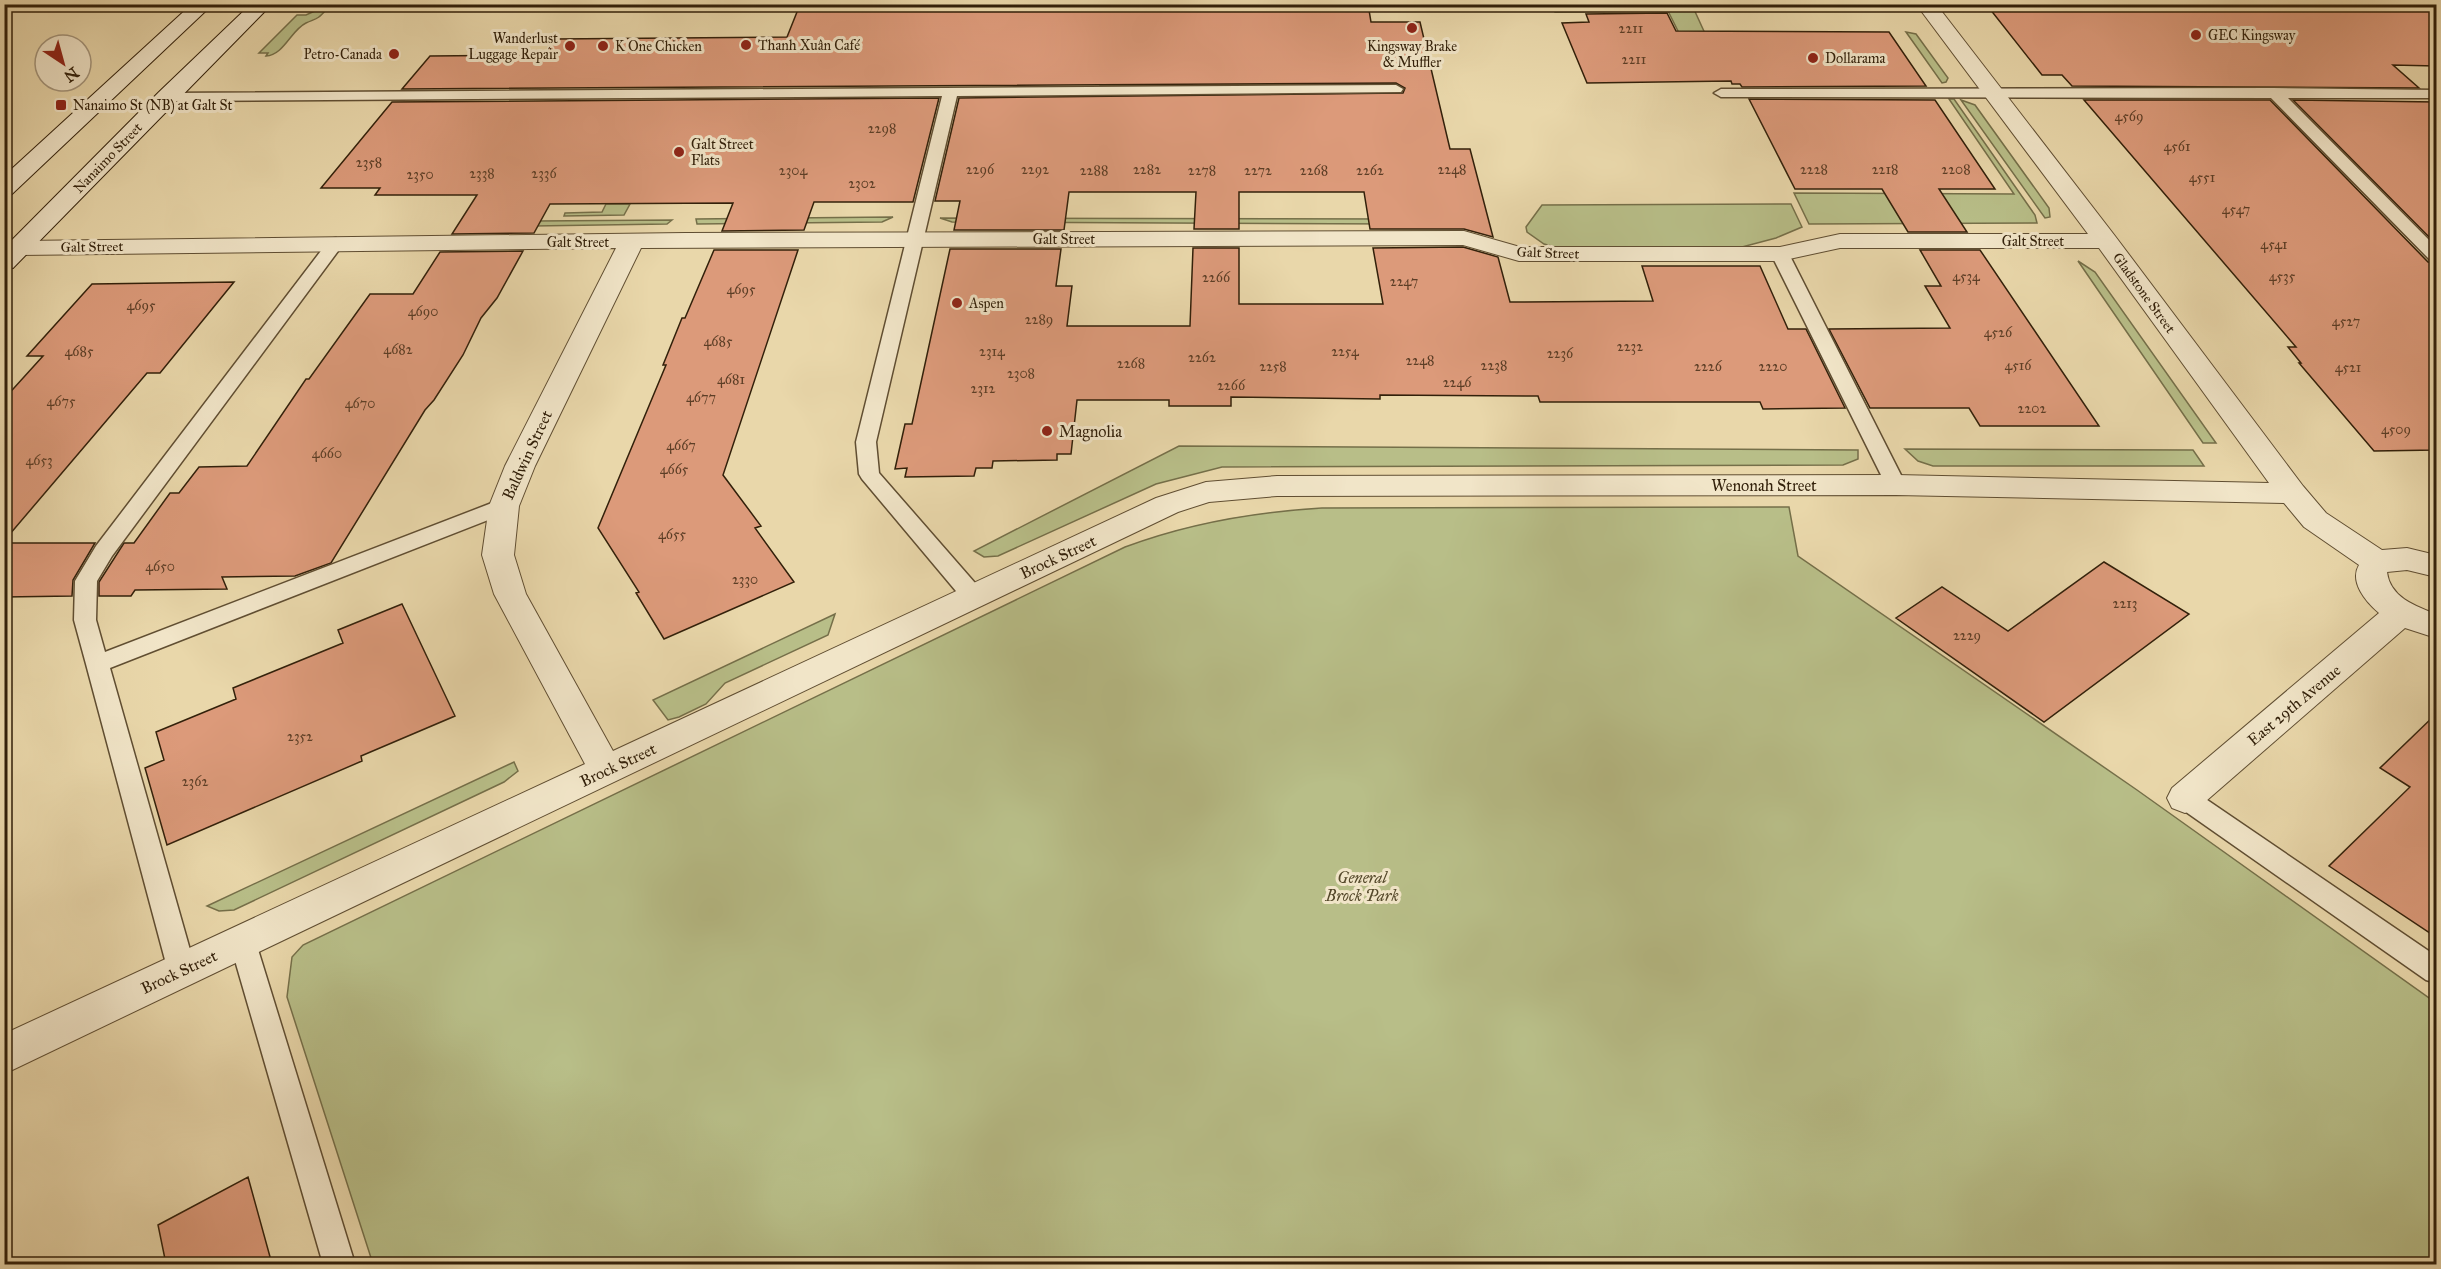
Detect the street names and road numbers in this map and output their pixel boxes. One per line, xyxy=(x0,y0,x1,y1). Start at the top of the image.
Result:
street label: Nanaimo Street xyxy=(70,119,146,197)
street label: Galt Street xyxy=(1033,231,1095,248)
street label: Galt Street xyxy=(2002,233,2064,250)
street label: Galt Street xyxy=(547,234,609,251)
street label: Galt Street xyxy=(61,238,123,256)
street label: Galt Street xyxy=(1516,243,1580,263)
street label: Gladstone Street xyxy=(2109,249,2179,337)
street label: Baldwin Street xyxy=(498,407,556,503)
street label: Wenonah Street xyxy=(1711,476,1817,495)
street label: Brock Street xyxy=(1017,531,1099,583)
street label: East 29th Avenue xyxy=(2244,660,2345,749)
street label: Brock Street xyxy=(577,739,659,791)
street label: Brock Street xyxy=(138,946,220,998)

